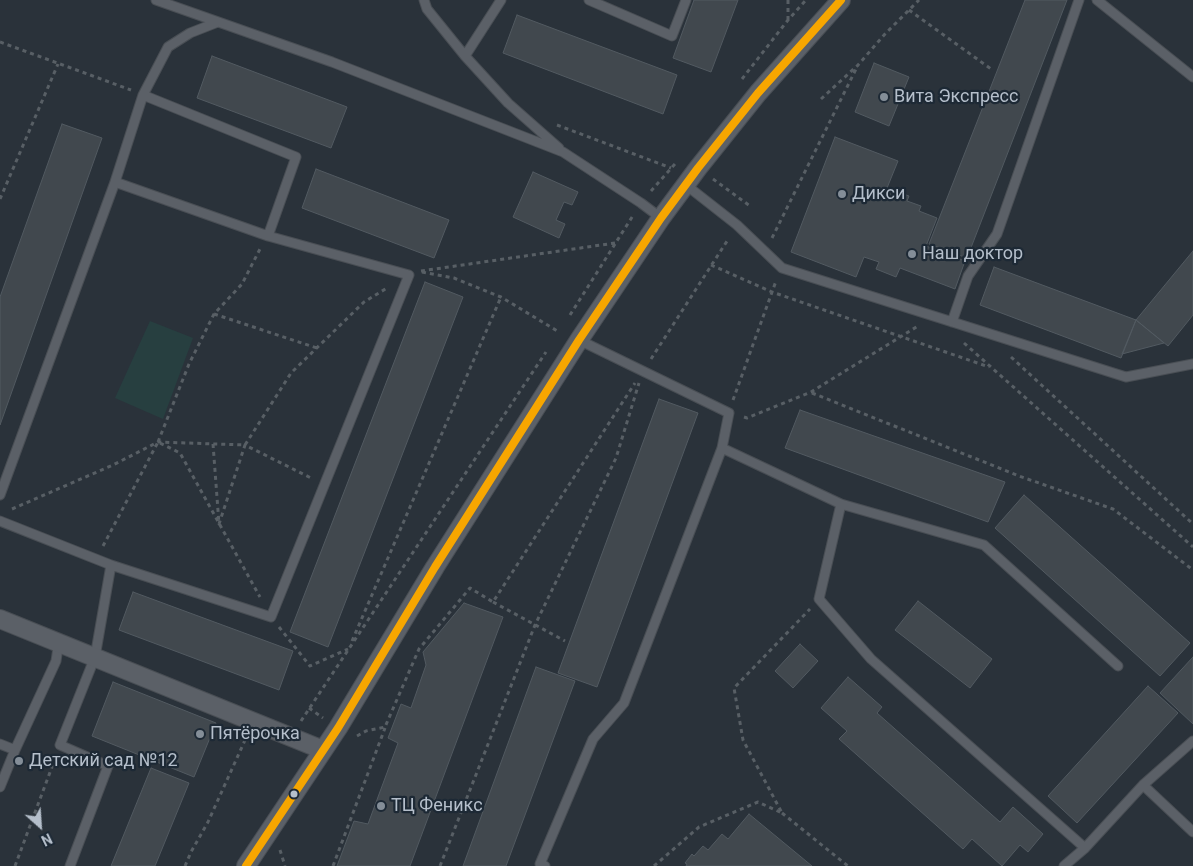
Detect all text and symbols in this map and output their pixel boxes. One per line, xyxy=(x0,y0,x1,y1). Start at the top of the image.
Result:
place label: Вита Экспресс xyxy=(894,86,1018,108)
marker: Вита Экспресс xyxy=(878,91,890,103)
place label: Дикси xyxy=(852,183,905,205)
marker: Дикси xyxy=(836,188,848,200)
place label: Наш доктор xyxy=(922,243,1023,265)
marker: Наш доктор xyxy=(906,248,918,260)
place label: Пятёрочка xyxy=(210,723,300,745)
marker: Пятёрочка xyxy=(194,728,206,740)
place label: Детский сад №12 xyxy=(29,750,178,772)
marker: Детский сад №12 xyxy=(13,755,25,767)
unlabelled marker xyxy=(289,789,299,799)
place label: ТЦ Феникс xyxy=(391,795,483,817)
marker: ТЦ Феникс xyxy=(375,800,387,812)
north arrow xyxy=(15,801,65,851)
text: N xyxy=(39,830,55,849)

